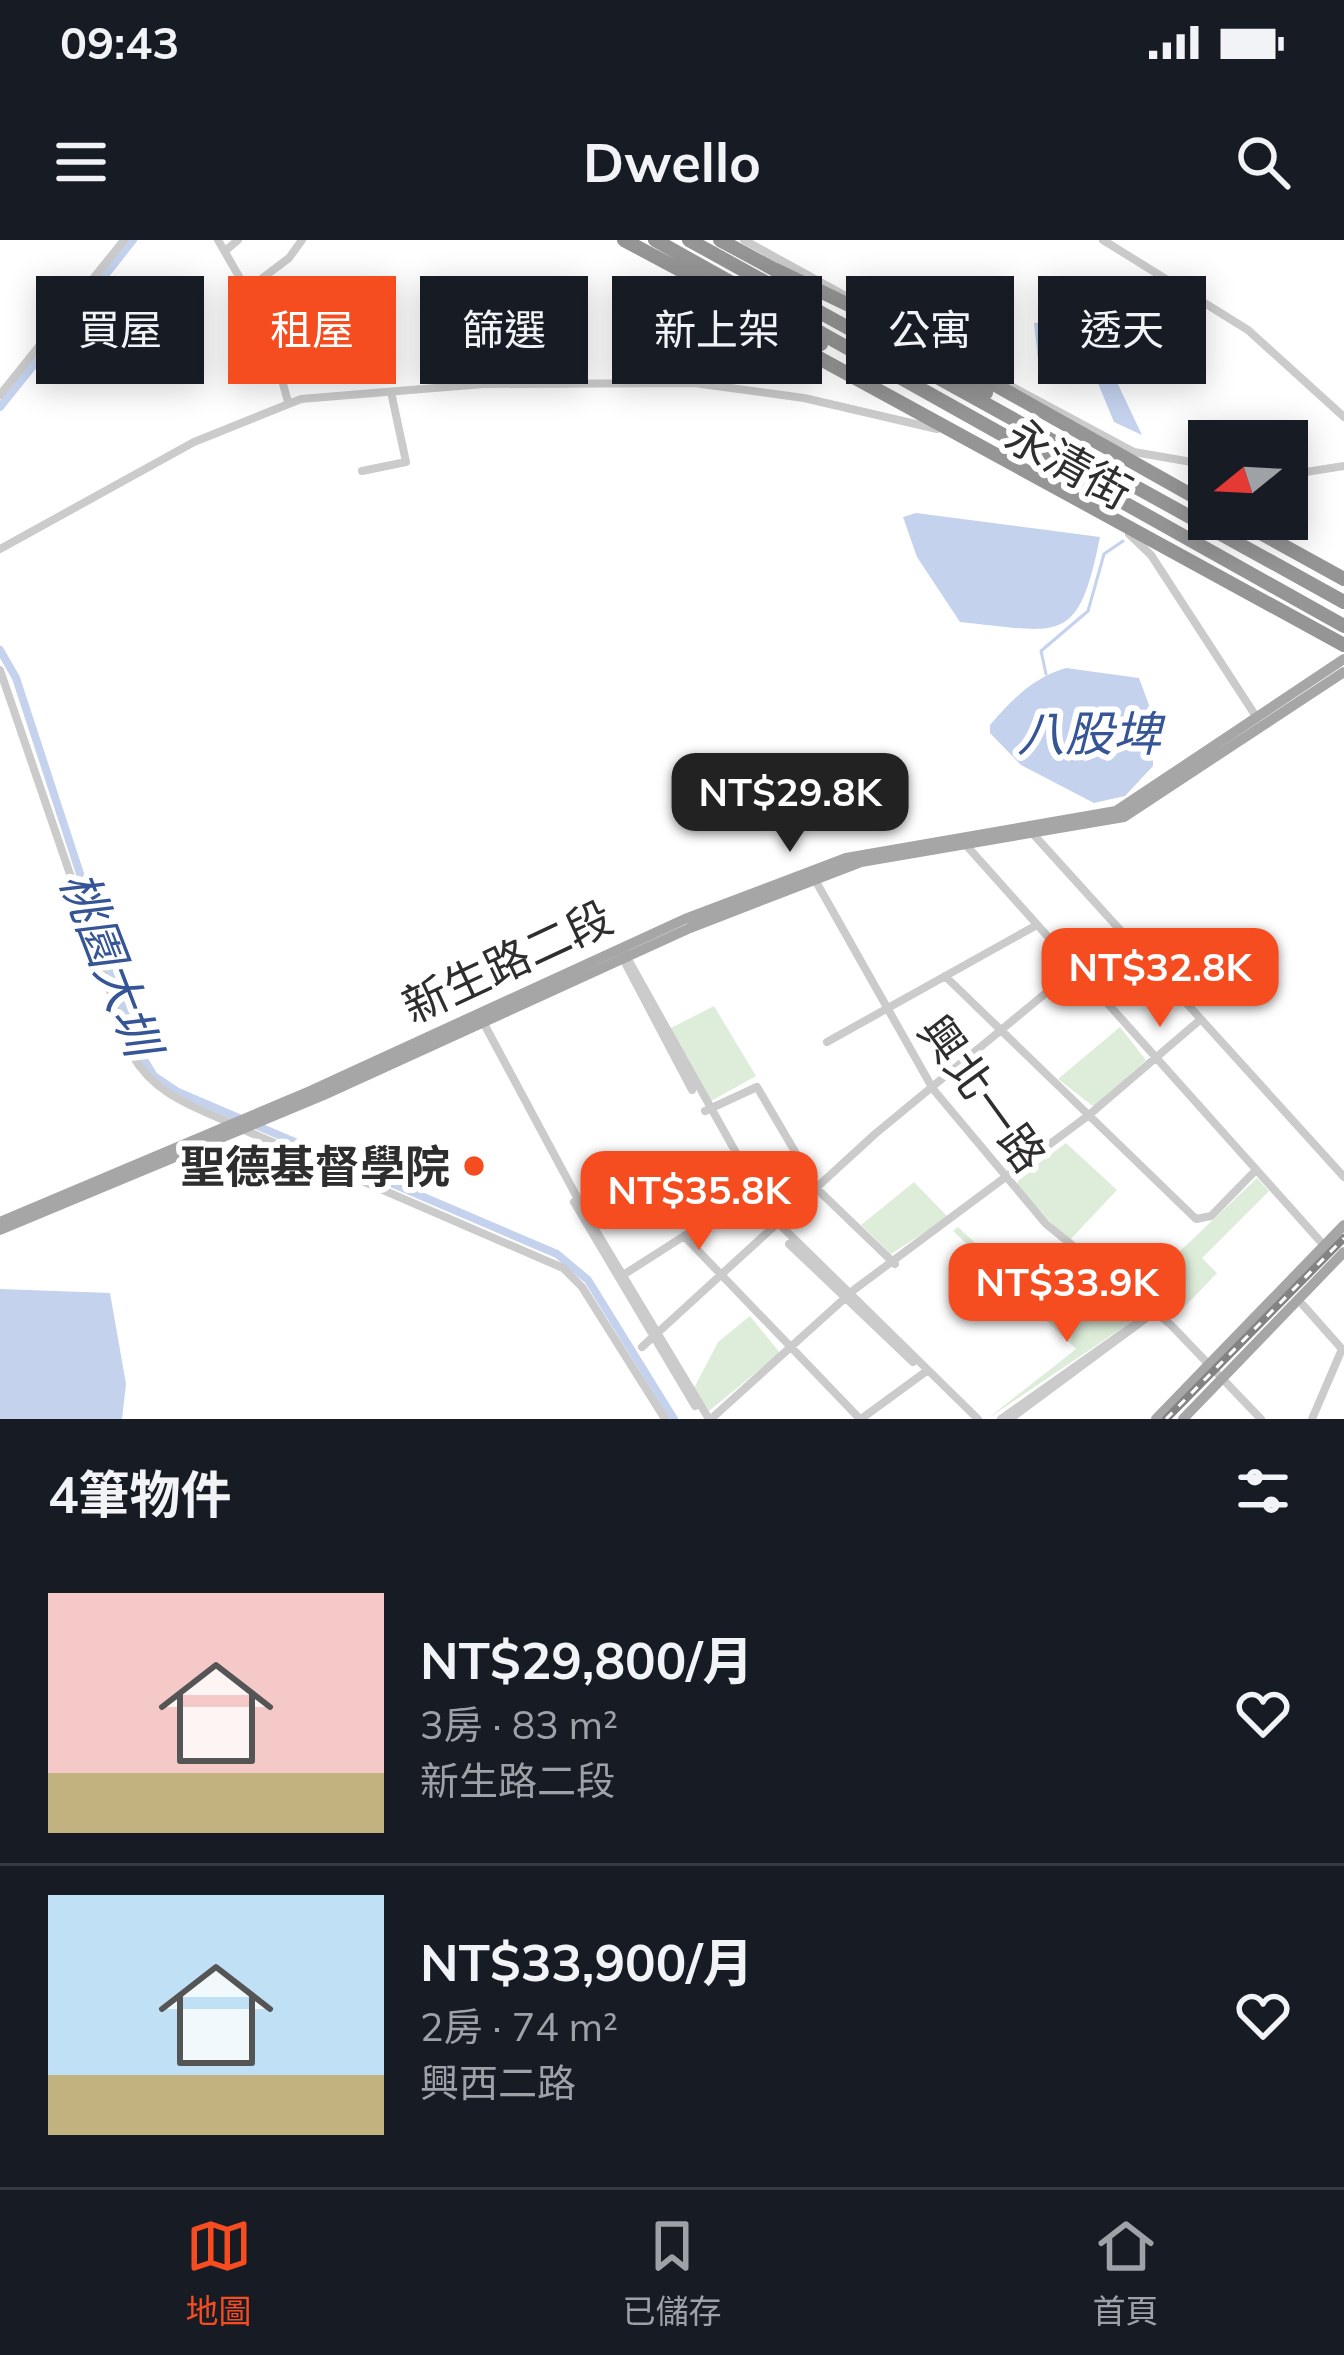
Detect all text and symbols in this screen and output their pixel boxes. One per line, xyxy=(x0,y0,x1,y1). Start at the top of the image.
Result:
text: 09:43 xyxy=(60,14,179,70)
text: Dwello xyxy=(583,128,761,196)
icon: menu xyxy=(48,129,114,195)
icon: search xyxy=(1230,129,1296,195)
chip: 買屋 xyxy=(36,276,204,384)
chip: 租屋 xyxy=(228,276,396,384)
chip: 篩選 xyxy=(420,276,588,384)
chip: 新上架 xyxy=(612,276,822,384)
chip: 公寓 xyxy=(846,276,1014,384)
chip: 透天 xyxy=(1038,276,1206,384)
street label: 永清街 xyxy=(996,406,1142,520)
north arrow xyxy=(1188,420,1308,540)
map controls xyxy=(1188,420,1308,540)
water label: 八股埤 xyxy=(1017,703,1166,763)
pin: NT$29.8K xyxy=(666,753,914,855)
text: NT$29.8K xyxy=(699,767,881,816)
water label: 桃園大圳 xyxy=(49,863,176,1069)
street label: 新生路二段 xyxy=(393,888,621,1034)
pin: NT$32.8K xyxy=(1036,928,1284,1030)
text: NT$32.8K xyxy=(1069,942,1251,991)
street label: 興北一路 xyxy=(907,1004,1059,1182)
place label: 聖德基督學院 xyxy=(180,1138,450,1194)
pin: NT$35.8K xyxy=(575,1151,823,1253)
marker: 聖德基督學院 xyxy=(461,1153,487,1179)
text: NT$35.8K xyxy=(608,1165,790,1214)
pin: NT$33.9K xyxy=(943,1243,1191,1345)
text: NT$33.9K xyxy=(976,1257,1158,1306)
icon: filters xyxy=(1230,1458,1296,1524)
text: 4筆物件 xyxy=(48,1462,232,1526)
text: NT$29,800/月 xyxy=(420,1628,753,1692)
icon: home xyxy=(144,1641,288,1785)
icon: heart xyxy=(1230,1680,1296,1746)
text: 3房 · 83 m² xyxy=(420,1700,618,1749)
text: 新生路二段 xyxy=(420,1756,615,1805)
text: NT$33,900/月 xyxy=(420,1930,753,1994)
icon: home xyxy=(144,1943,288,2087)
icon: heart xyxy=(1230,1982,1296,2048)
text: 2房 · 74 m² xyxy=(420,2002,618,2051)
text: 興西二路 xyxy=(420,2058,576,2107)
tab: 地圖 xyxy=(186,2213,252,2333)
tab: 已儲存 xyxy=(623,2213,722,2333)
tab: 首頁 xyxy=(1093,2213,1159,2333)

